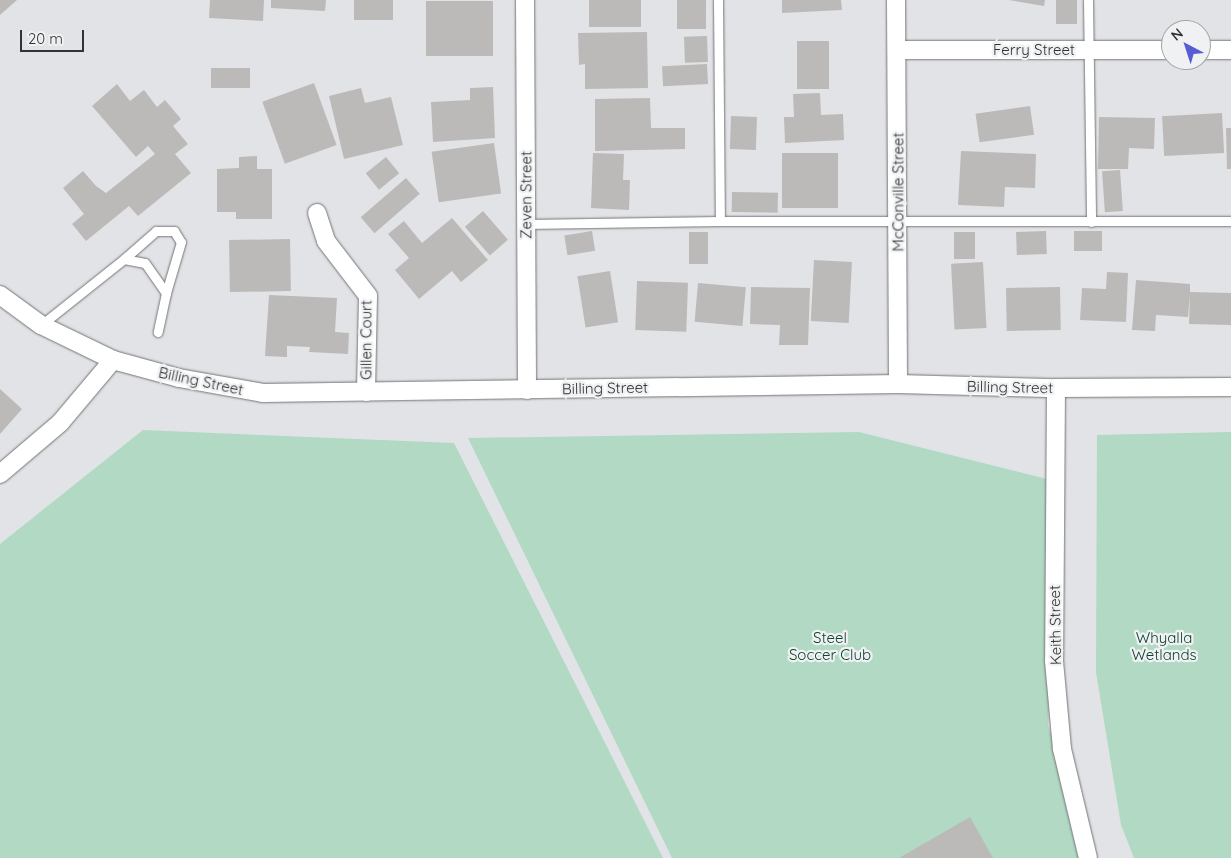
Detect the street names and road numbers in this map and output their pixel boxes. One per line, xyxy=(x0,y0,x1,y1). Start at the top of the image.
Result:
street label: Ferry Street xyxy=(993,41,1075,59)
street label: McConville Street xyxy=(889,132,907,252)
street label: Zeven Street xyxy=(517,151,535,239)
street label: Gillen Court xyxy=(357,300,375,380)
street label: Billing Street xyxy=(157,363,245,399)
street label: Billing Street xyxy=(967,377,1053,397)
street label: Billing Street xyxy=(562,378,648,398)
street label: Keith Street xyxy=(1045,585,1065,665)

